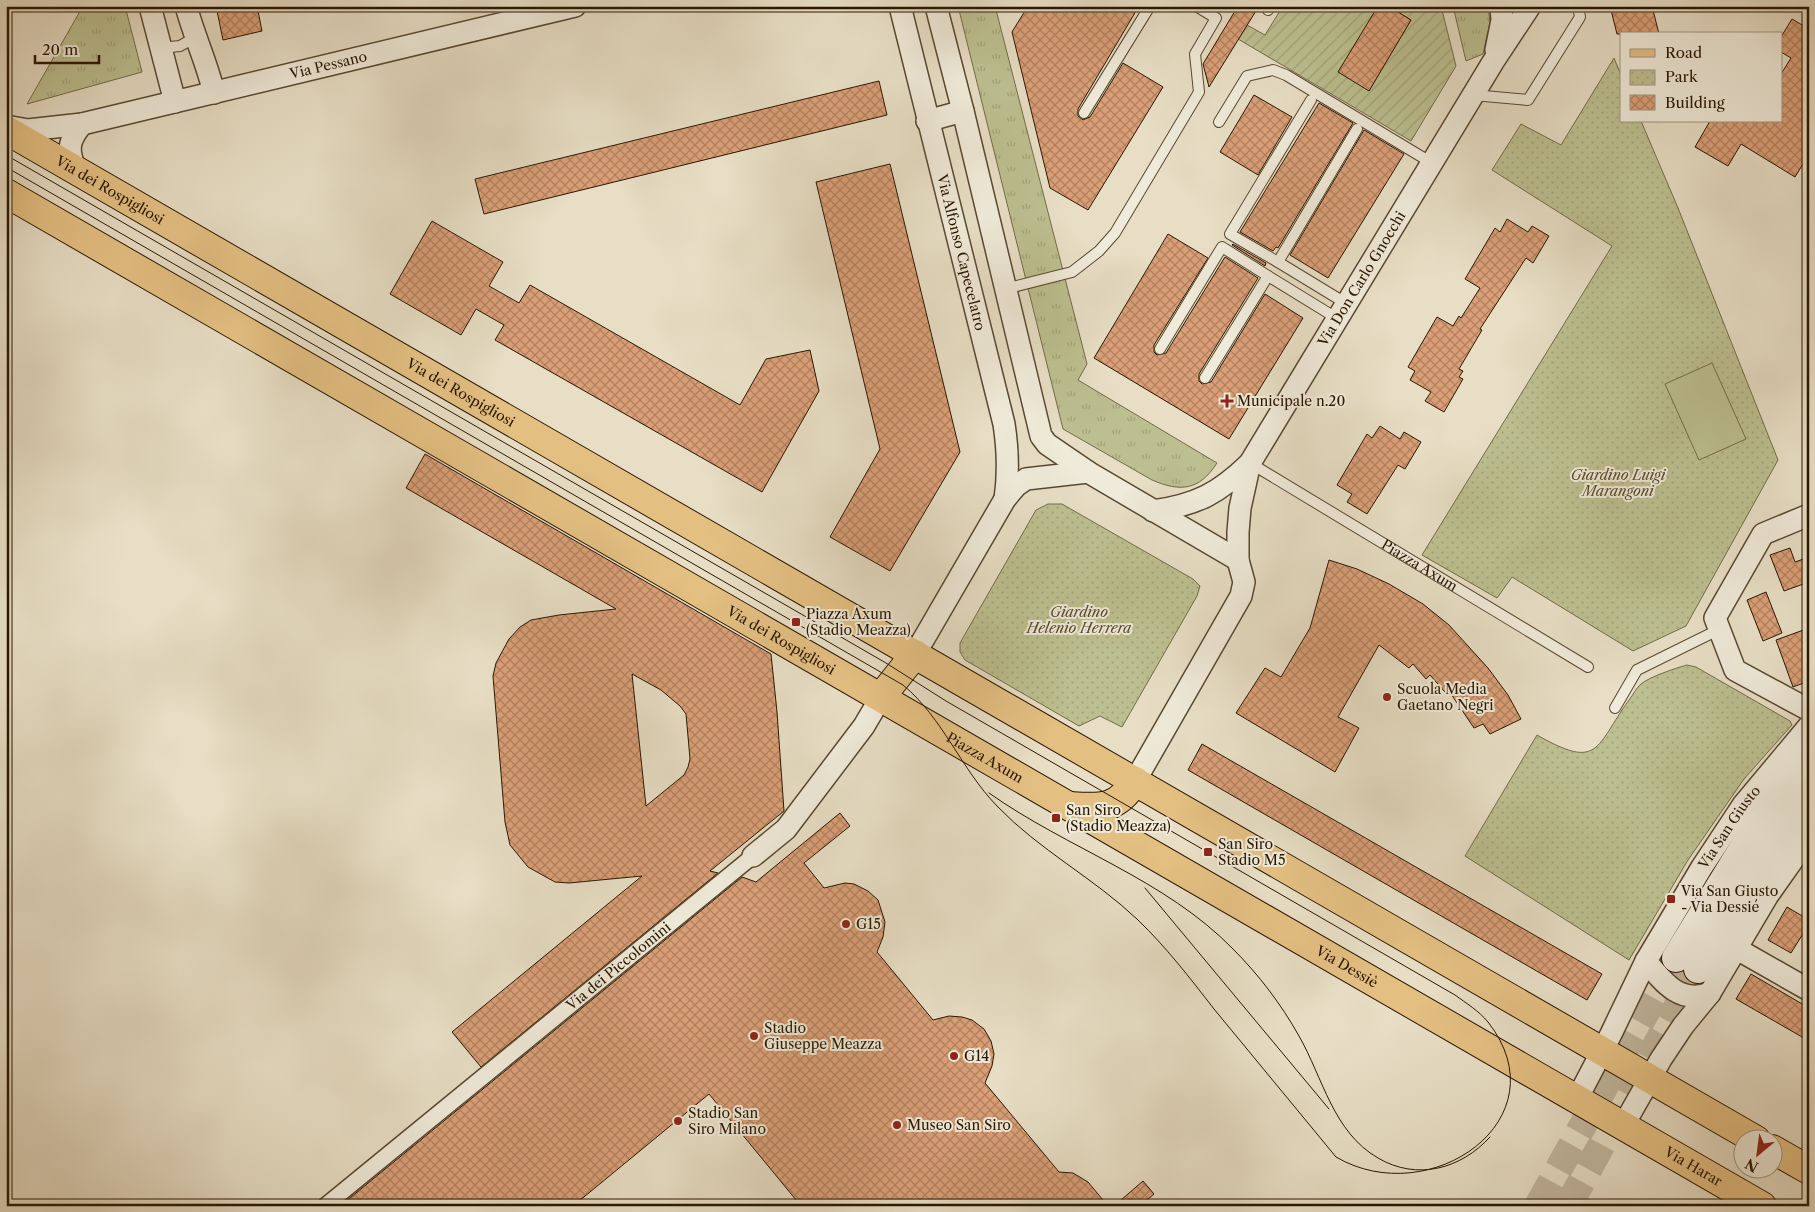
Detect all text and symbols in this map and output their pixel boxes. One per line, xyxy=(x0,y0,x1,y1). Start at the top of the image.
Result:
scale bar xyxy=(35,32,99,64)
legend xyxy=(1620,32,1782,122)
text: 20 m xyxy=(42,40,78,59)
text: Road xyxy=(1665,43,1702,62)
street label: Via Pessano xyxy=(287,47,369,83)
text: Park xyxy=(1665,67,1699,86)
text: Building xyxy=(1665,93,1725,112)
street label: Via dei Rospigliosi xyxy=(52,151,167,228)
street label: Via Alfonso Capecelatro xyxy=(933,171,989,333)
street label: Via Don Carlo Gnocchi xyxy=(1313,208,1409,350)
street label: Via dei Rospigliosi xyxy=(402,354,518,431)
place label: Municipale n.20 xyxy=(1237,392,1345,410)
marker: Municipale n.20 xyxy=(1221,395,1233,407)
park label: Giardino Luigi Marangoni xyxy=(1571,466,1667,500)
street label: Piazza Axum xyxy=(1378,535,1461,595)
street label: Via dei Rospigliosi xyxy=(723,601,839,679)
park label: Giardino Helenio Herrera xyxy=(1026,603,1132,637)
place label: Piazza Axum (Stadio Meazza) xyxy=(806,605,911,639)
marker: Piazza Axum (Stadio Meazza) xyxy=(790,616,802,628)
place label: Scuola Media Gaetano Negri xyxy=(1397,680,1494,714)
marker: Scuola Media Gaetano Negri xyxy=(1381,691,1393,703)
street label: Piazza Axum xyxy=(943,728,1027,787)
street label: Via San Giusto xyxy=(1694,782,1764,873)
place label: San Siro (Stadio Meazza) xyxy=(1066,801,1171,835)
marker: San Siro (Stadio Meazza) xyxy=(1050,812,1062,824)
place label: San Siro Stadio M5 xyxy=(1218,835,1286,869)
marker: San Siro Stadio M5 xyxy=(1202,846,1214,858)
place label: Via San Giusto - Via Dessié xyxy=(1680,882,1778,916)
marker: Via San Giusto - Via Dessié xyxy=(1665,893,1677,905)
place label: G15 xyxy=(856,915,881,933)
street label: Via dei Piccolomini xyxy=(562,918,674,1015)
marker: G15 xyxy=(840,918,852,930)
street label: Via Dessiè xyxy=(1312,941,1381,992)
place label: Stadio Giuseppe Meazza xyxy=(764,1019,882,1053)
marker: Stadio Giuseppe Meazza xyxy=(748,1030,760,1042)
place label: G14 xyxy=(964,1047,989,1065)
marker: G14 xyxy=(948,1050,960,1062)
place label: Stadio San Siro Milano xyxy=(688,1104,766,1138)
marker: Stadio San Siro Milano xyxy=(672,1115,684,1127)
place label: Museo San Siro xyxy=(907,1116,1011,1134)
marker: Museo San Siro xyxy=(891,1119,903,1131)
north arrow xyxy=(1732,1130,1782,1180)
street label: Via Harar xyxy=(1660,1142,1726,1190)
text: N xyxy=(1742,1155,1761,1176)

